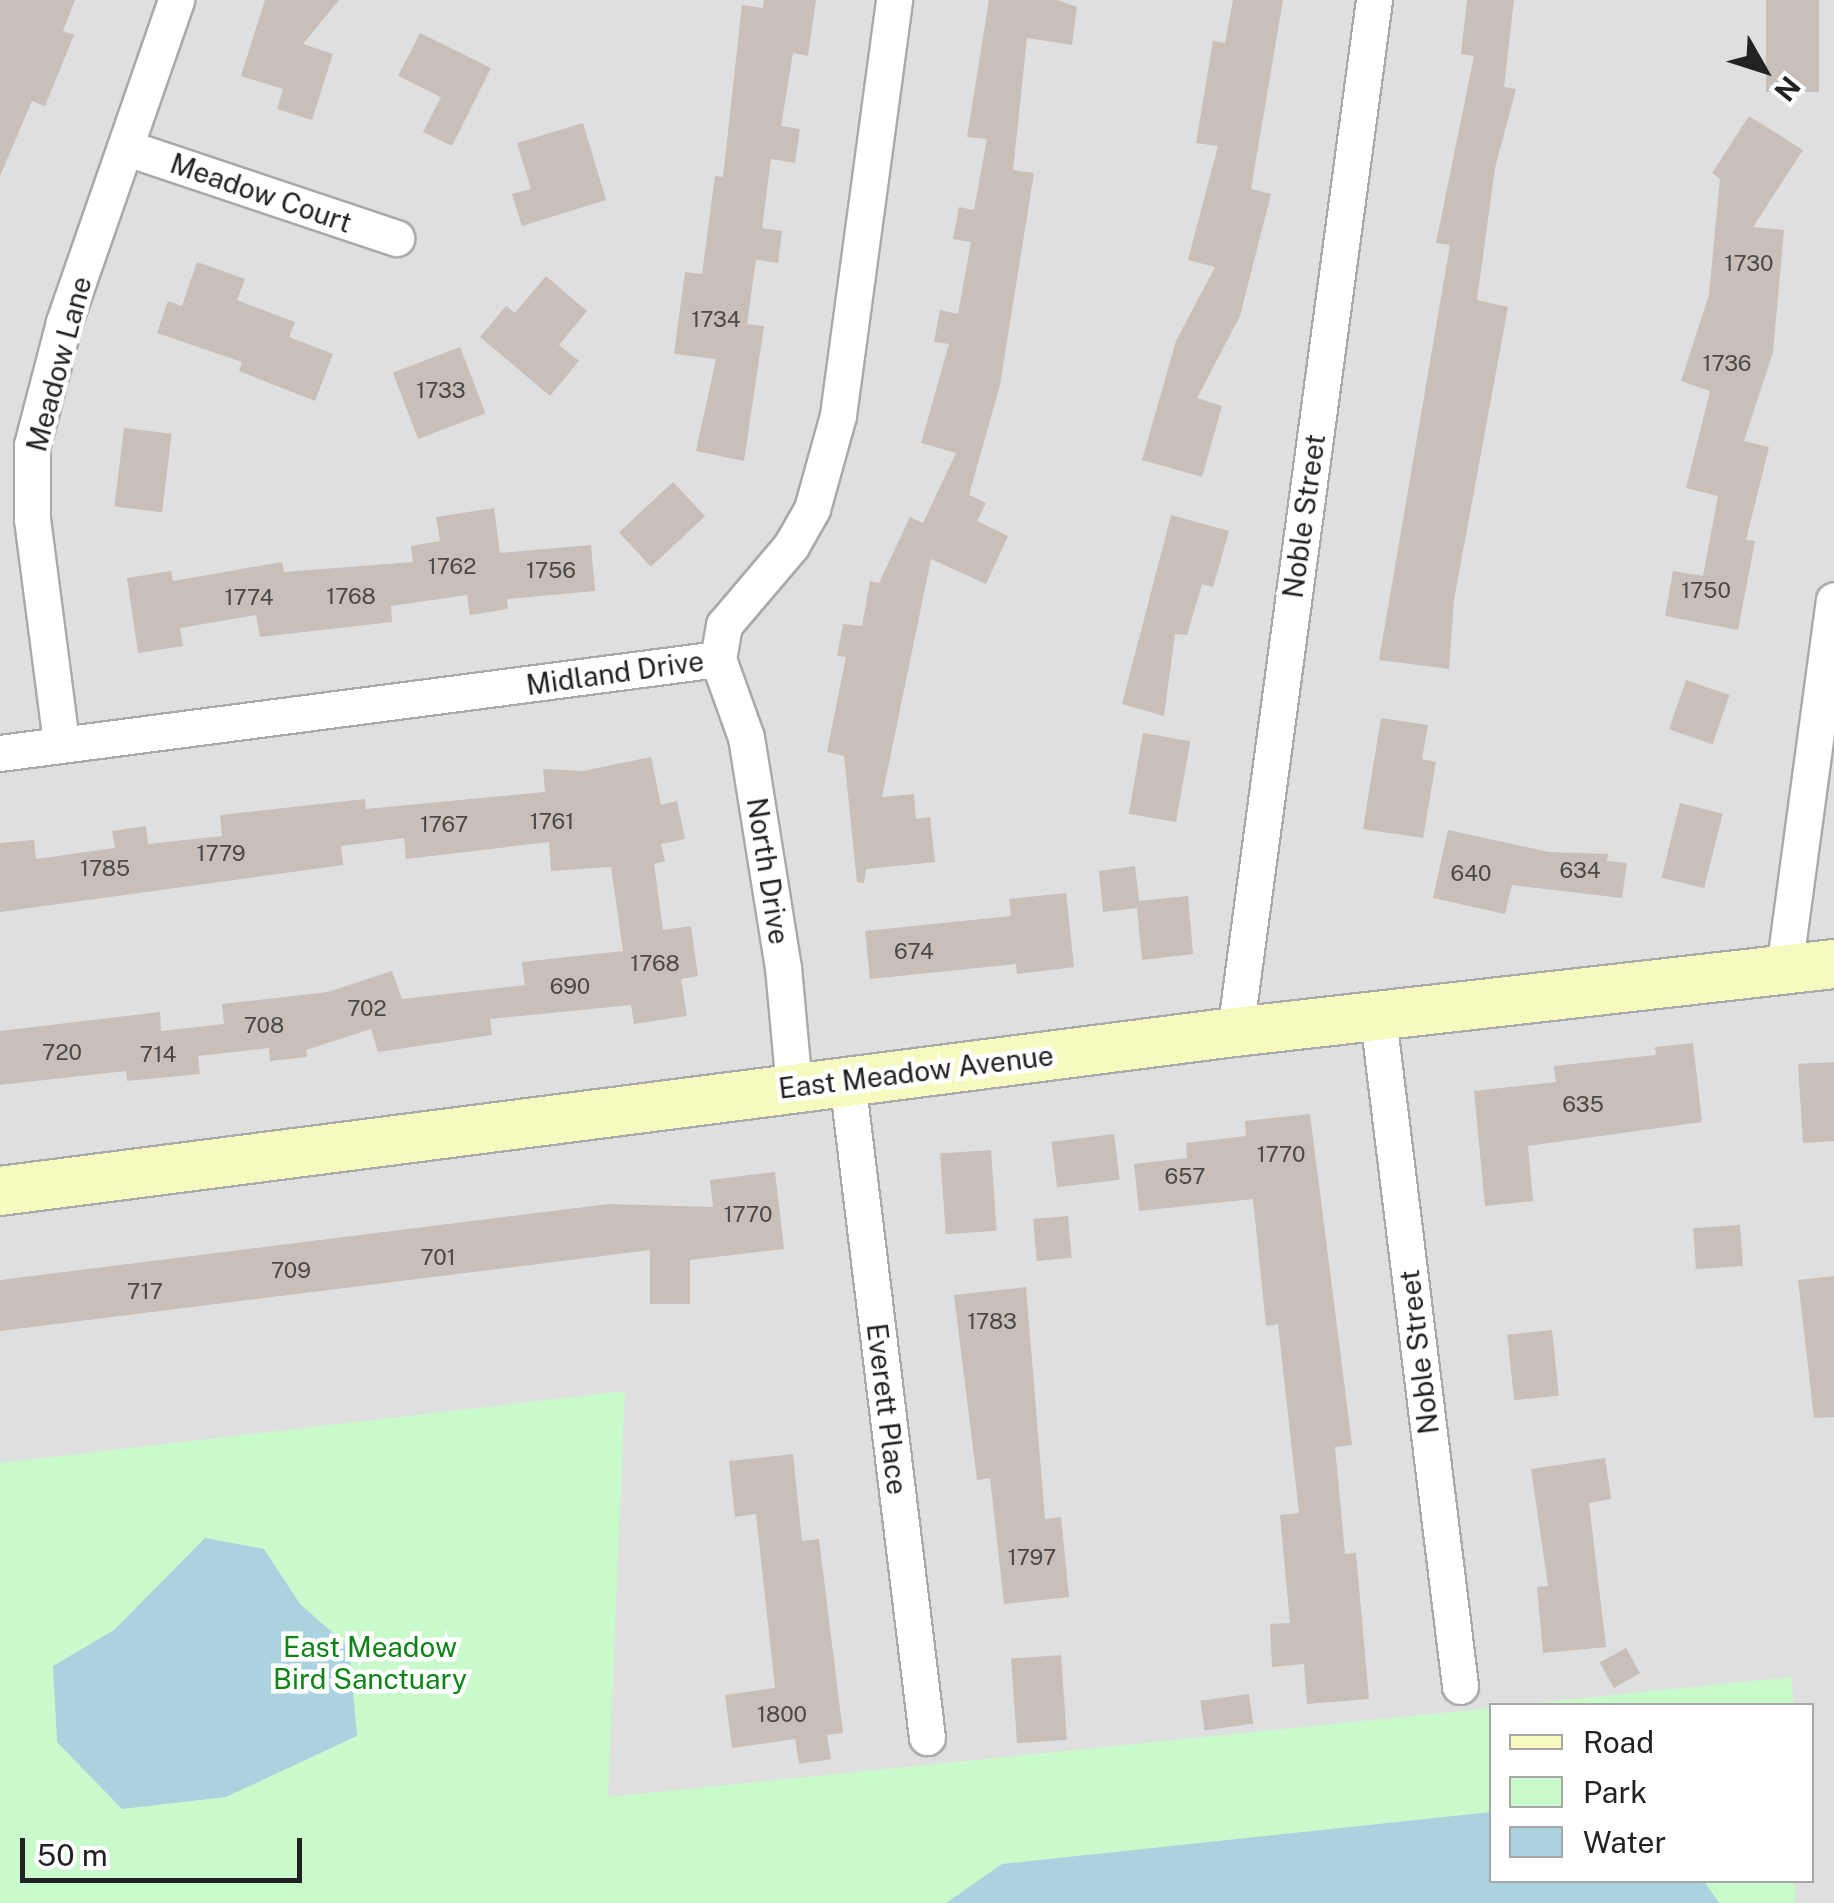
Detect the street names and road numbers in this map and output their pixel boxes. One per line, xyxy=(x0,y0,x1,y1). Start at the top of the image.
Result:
street label: Meadow Court xyxy=(166,146,356,240)
street label: Meadow Lane xyxy=(19,273,99,455)
street label: Noble Street xyxy=(1276,432,1332,600)
street label: Midland Drive xyxy=(524,644,706,702)
street label: North Drive xyxy=(740,795,796,947)
street label: East Meadow Avenue xyxy=(776,1038,1056,1106)
street label: Noble Street xyxy=(1392,1268,1446,1436)
street label: Everett Place xyxy=(860,1321,914,1497)

